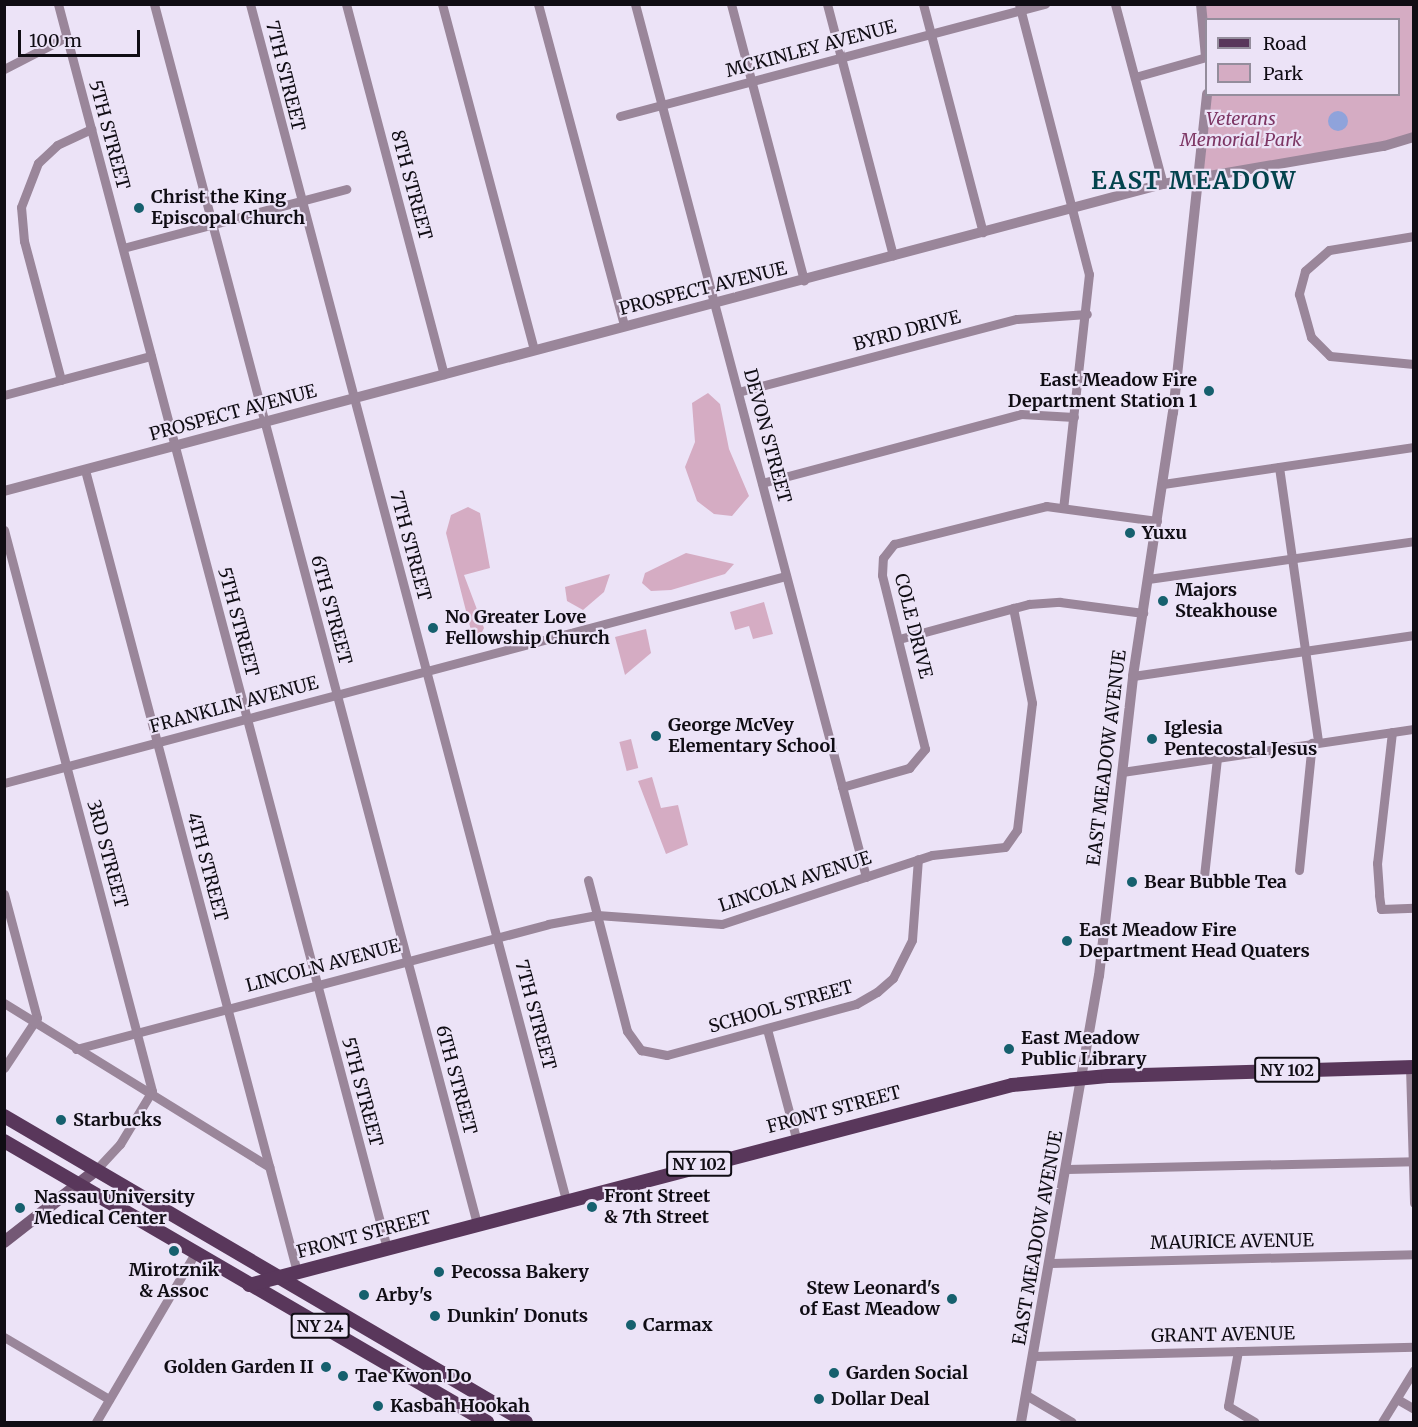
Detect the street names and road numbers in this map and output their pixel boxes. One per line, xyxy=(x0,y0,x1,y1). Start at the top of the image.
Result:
street label: MCKINLEY AVENUE xyxy=(724,16,898,82)
street label: 7TH STREET xyxy=(261,19,309,133)
street label: 5TH STREET xyxy=(84,78,134,192)
street label: 8TH STREET xyxy=(386,128,436,242)
street label: PROSPECT AVENUE xyxy=(617,258,789,320)
street label: BYRD DRIVE xyxy=(851,306,963,356)
street label: DEVON STREET xyxy=(739,366,795,506)
street label: PROSPECT AVENUE xyxy=(147,380,319,446)
street label: 7TH STREET xyxy=(385,489,435,603)
street label: 6TH STREET xyxy=(306,553,356,667)
street label: 5TH STREET xyxy=(213,565,263,679)
street label: COLE DRIVE xyxy=(890,571,936,681)
street label: EAST MEADOW AVENUE xyxy=(1083,649,1131,867)
street label: FRANKLIN AVENUE xyxy=(147,672,321,738)
street label: 3RD STREET xyxy=(82,798,132,910)
street label: 4TH STREET xyxy=(182,810,232,924)
street label: LINCOLN AVENUE xyxy=(716,847,874,917)
street label: LINCOLN AVENUE xyxy=(243,935,403,997)
street label: 7TH STREET xyxy=(510,958,560,1072)
street label: SCHOOL STREET xyxy=(706,976,856,1038)
street label: 6TH STREET xyxy=(431,1023,481,1137)
street label: 5TH STREET xyxy=(337,1035,387,1149)
road number: NY 102 xyxy=(1254,1057,1320,1083)
street label: FRONT STREET xyxy=(765,1082,903,1138)
street label: EAST MEADOW AVENUE xyxy=(1008,1129,1068,1347)
road number: NY 102 xyxy=(666,1151,732,1177)
street label: FRONT STREET xyxy=(295,1207,433,1263)
street label: MAURICE AVENUE xyxy=(1150,1230,1314,1254)
road number: NY 24 xyxy=(290,1313,350,1339)
street label: GRANT AVENUE xyxy=(1151,1323,1295,1347)

